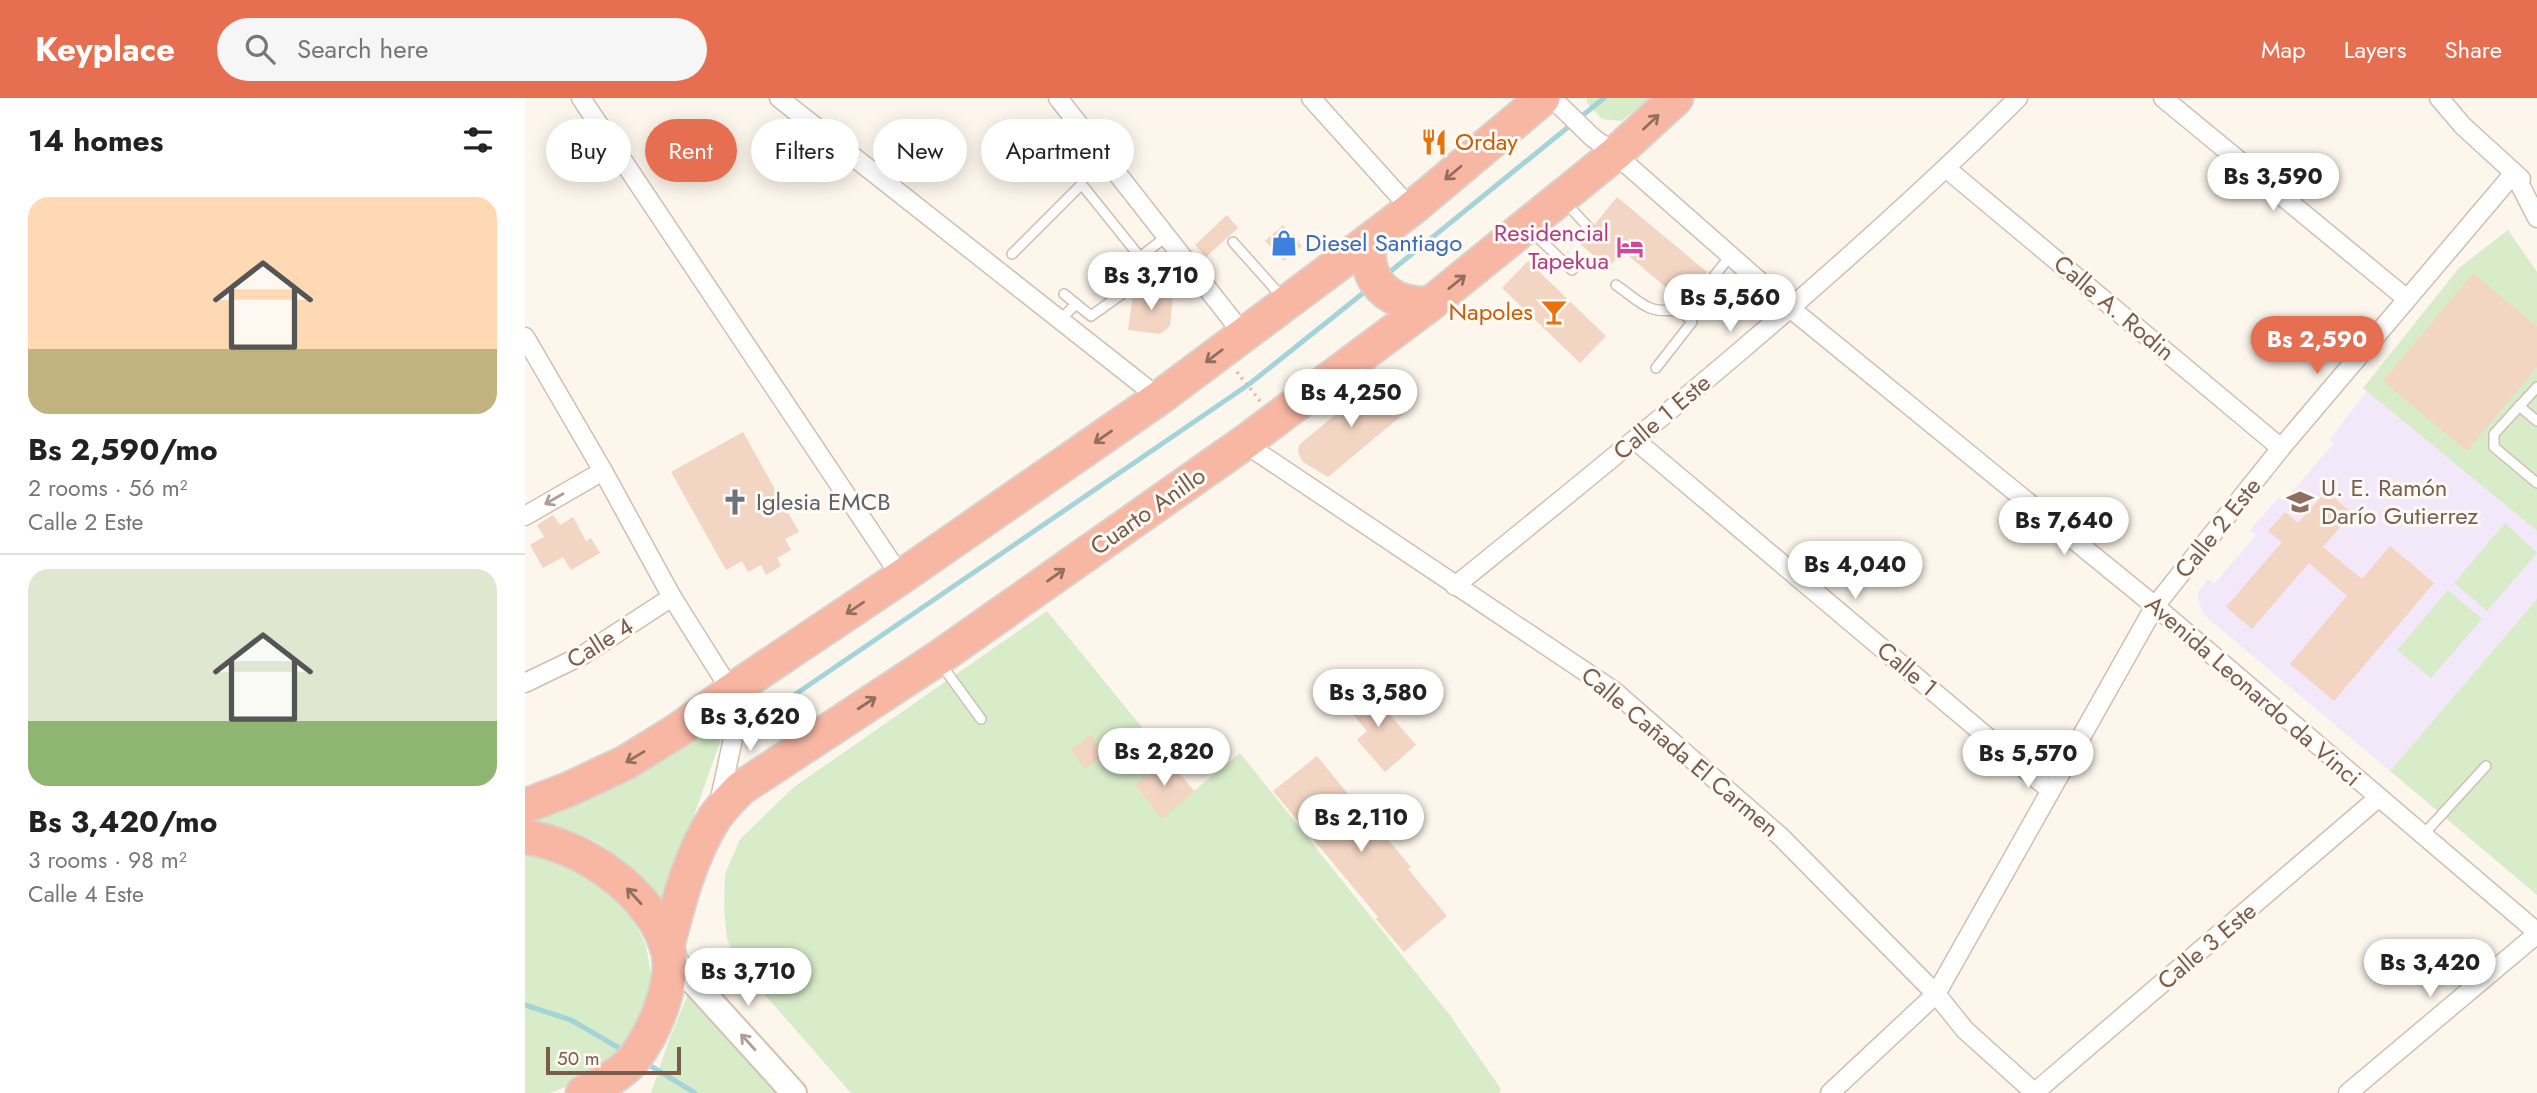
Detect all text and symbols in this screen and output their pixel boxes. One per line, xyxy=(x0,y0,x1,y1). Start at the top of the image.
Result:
search box xyxy=(217,18,707,81)
text: Keyplace xyxy=(35,26,175,73)
icon: search xyxy=(241,30,279,68)
text: Search here xyxy=(297,30,428,68)
text: Map xyxy=(2261,32,2306,67)
text: Layers xyxy=(2344,32,2406,67)
text: Share xyxy=(2444,32,2502,67)
one-way arrow xyxy=(1642,113,1659,130)
text: 14 homes xyxy=(28,119,163,162)
chip: Buy xyxy=(546,119,631,182)
chip: Rent xyxy=(645,119,737,182)
chip: Filters xyxy=(751,119,859,182)
chip: New xyxy=(873,119,967,182)
chip: Apartment xyxy=(981,119,1134,182)
icon: filters xyxy=(459,121,497,159)
place label: Orday xyxy=(1455,124,1518,159)
restaurant icon: Orday xyxy=(1419,127,1449,157)
pin: Bs 3,590 xyxy=(2201,153,2345,213)
text: Bs 3,590 xyxy=(2223,159,2323,193)
one-way arrow xyxy=(1444,165,1462,181)
place label: Residencial Tapekua xyxy=(1494,215,1609,278)
place label: Diesel Santiago xyxy=(1305,225,1462,260)
shop icon: Diesel Santiago xyxy=(1269,228,1299,258)
hotel icon: Residencial Tapekua xyxy=(1615,232,1645,262)
icon: home xyxy=(200,242,326,368)
street label: Calle A. Rodin xyxy=(2046,246,2182,369)
pin: Bs 3,710 xyxy=(1079,252,1223,312)
text: Bs 3,710 xyxy=(1104,258,1198,292)
pin: Bs 5,560 xyxy=(1658,274,1802,334)
one-way arrow xyxy=(1447,275,1465,290)
text: Bs 5,560 xyxy=(1680,280,1780,314)
place label: Napoles xyxy=(1449,294,1533,329)
bar icon: Napoles xyxy=(1539,297,1569,327)
pin: Bs 2,590 xyxy=(2245,316,2389,376)
text: Bs 2,590 xyxy=(2267,322,2367,356)
one-way arrow xyxy=(1205,348,1223,363)
street label: Calle 1 Este xyxy=(1605,365,1718,468)
pin: Bs 4,250 xyxy=(1279,370,1423,429)
text: Bs 4,250 xyxy=(1300,375,1402,409)
text: Bs 2,590/mo xyxy=(28,428,218,471)
one-way arrow xyxy=(1094,430,1113,444)
street label: Cuarto Anillo xyxy=(1083,458,1213,563)
street label: Calle 2 Este xyxy=(2166,470,2269,585)
place label: U. E. Ramón Darío Gutierrez xyxy=(2321,470,2478,533)
text: 2 rooms · 56 m² xyxy=(28,471,188,505)
place label: Iglesia EMCB xyxy=(756,484,891,519)
church icon: Iglesia EMCB xyxy=(720,487,750,517)
school or university icon: U. E. Ramón Darío Gutierrez xyxy=(2285,487,2315,517)
one-way arrow xyxy=(544,493,565,506)
pin: Bs 7,640 xyxy=(1992,498,2136,557)
text: Bs 7,640 xyxy=(2015,503,2113,537)
text: Calle 2 Este xyxy=(28,505,143,539)
pin: Bs 4,040 xyxy=(1783,542,1927,601)
text: Bs 4,040 xyxy=(1804,547,1906,581)
one-way arrow xyxy=(1045,568,1065,582)
street label: Avenida Leonardo da Vinci xyxy=(2138,587,2369,794)
one-way arrow xyxy=(846,601,865,615)
street label: Calle 4 xyxy=(560,609,640,677)
icon: home xyxy=(200,614,326,740)
street label: Calle 1 xyxy=(1869,633,1945,704)
street label: Calle Cañada El Carmen xyxy=(1574,658,1787,845)
pin: Bs 3,580 xyxy=(1306,670,1450,729)
text: Bs 3,580 xyxy=(1329,675,1427,709)
pin: Bs 3,620 xyxy=(678,694,822,753)
one-way arrow xyxy=(857,696,877,710)
text: Bs 3,620 xyxy=(700,699,800,733)
pin: Bs 2,820 xyxy=(1092,728,1236,788)
pin: Bs 5,570 xyxy=(1956,730,2100,790)
text: Bs 2,820 xyxy=(1114,734,1214,768)
text: Bs 5,570 xyxy=(1979,736,2077,770)
one-way arrow xyxy=(625,750,645,764)
pin: Bs 2,110 xyxy=(1289,794,1433,854)
text: Bs 3,420/mo xyxy=(28,800,217,843)
text: Bs 2,110 xyxy=(1314,800,1408,834)
text: 3 rooms · 98 m² xyxy=(28,843,187,877)
text: Calle 4 Este xyxy=(28,877,144,911)
one-way arrow xyxy=(625,888,642,905)
street label: Calle 3 Este xyxy=(2150,894,2264,998)
pin: Bs 3,420 xyxy=(2358,940,2502,999)
text: Bs 3,420 xyxy=(2380,945,2480,979)
pin: Bs 3,710 xyxy=(676,948,820,1008)
text: Bs 3,710 xyxy=(701,954,795,988)
one-way arrow xyxy=(740,1034,757,1051)
scale bar xyxy=(546,1044,681,1076)
text: 50 m xyxy=(557,1045,600,1072)

